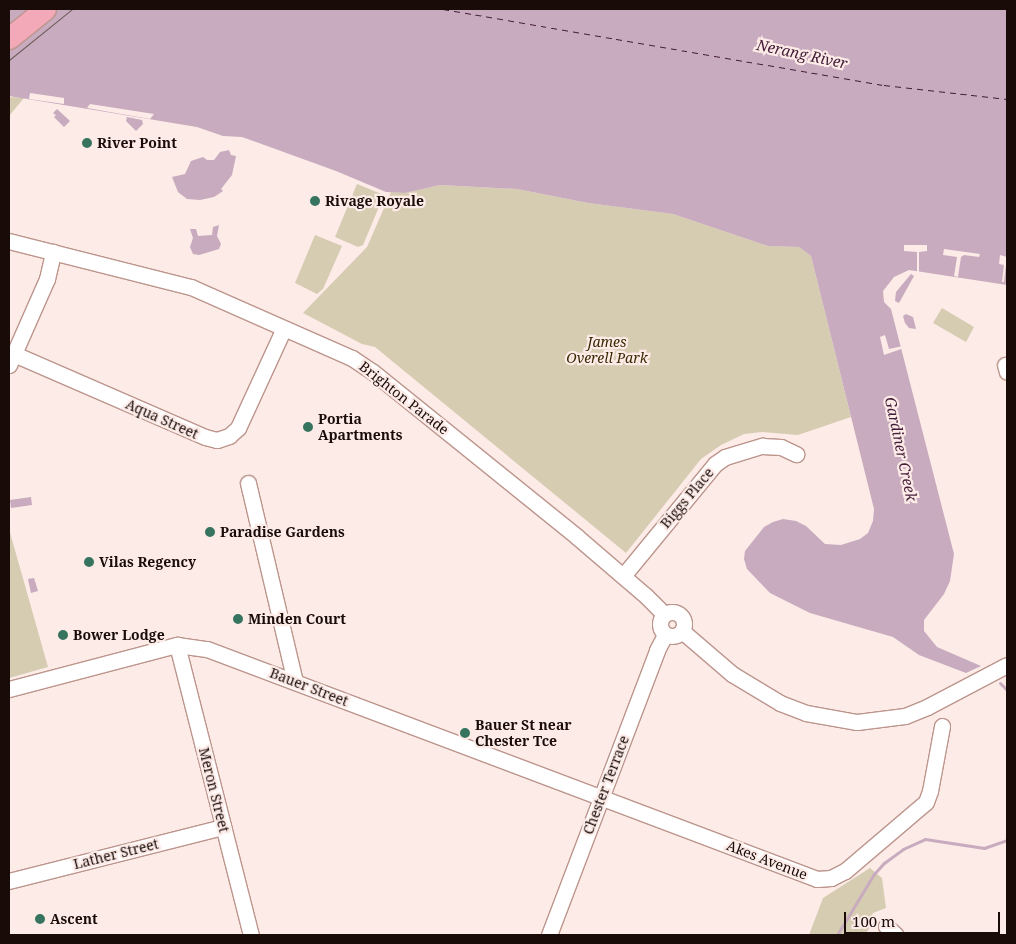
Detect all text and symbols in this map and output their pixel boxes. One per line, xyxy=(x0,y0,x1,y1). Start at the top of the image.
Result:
water label: Nerang River xyxy=(755,36,849,72)
place label: River Point xyxy=(97,135,177,151)
marker: River Point xyxy=(81,137,93,149)
place label: Rivage Royale xyxy=(325,193,424,209)
marker: Rivage Royale xyxy=(309,195,321,207)
park label: James Overell Park xyxy=(566,334,648,367)
street label: Brighton Parade xyxy=(356,358,452,438)
water label: Gardiner Creek xyxy=(881,395,921,503)
street label: Aqua Street xyxy=(123,396,201,442)
place label: Portia Apartments xyxy=(318,411,403,444)
marker: Portia Apartments xyxy=(302,421,314,433)
street label: Biggs Place xyxy=(657,464,717,532)
place label: Paradise Gardens xyxy=(220,524,345,540)
marker: Paradise Gardens xyxy=(204,526,216,538)
place label: Vilas Regency xyxy=(99,554,196,570)
marker: Vilas Regency xyxy=(83,556,95,568)
place label: Minden Court xyxy=(248,611,346,627)
marker: Minden Court xyxy=(232,613,244,625)
place label: Bower Lodge xyxy=(73,627,165,643)
marker: Bower Lodge xyxy=(57,629,69,641)
street label: Bauer Street xyxy=(267,664,351,710)
place label: Bauer St near Chester Tce xyxy=(475,717,572,750)
marker: Bauer St near Chester Tce xyxy=(459,727,471,739)
street label: Chester Terrace xyxy=(579,733,633,837)
street label: Meron Street xyxy=(195,746,233,834)
street label: Lather Street xyxy=(72,835,160,873)
street label: Akes Avenue xyxy=(724,837,810,883)
scale bar xyxy=(846,902,1002,934)
place label: Ascent xyxy=(50,911,98,927)
text: 100 m xyxy=(852,911,895,931)
marker: Ascent xyxy=(34,913,46,925)

